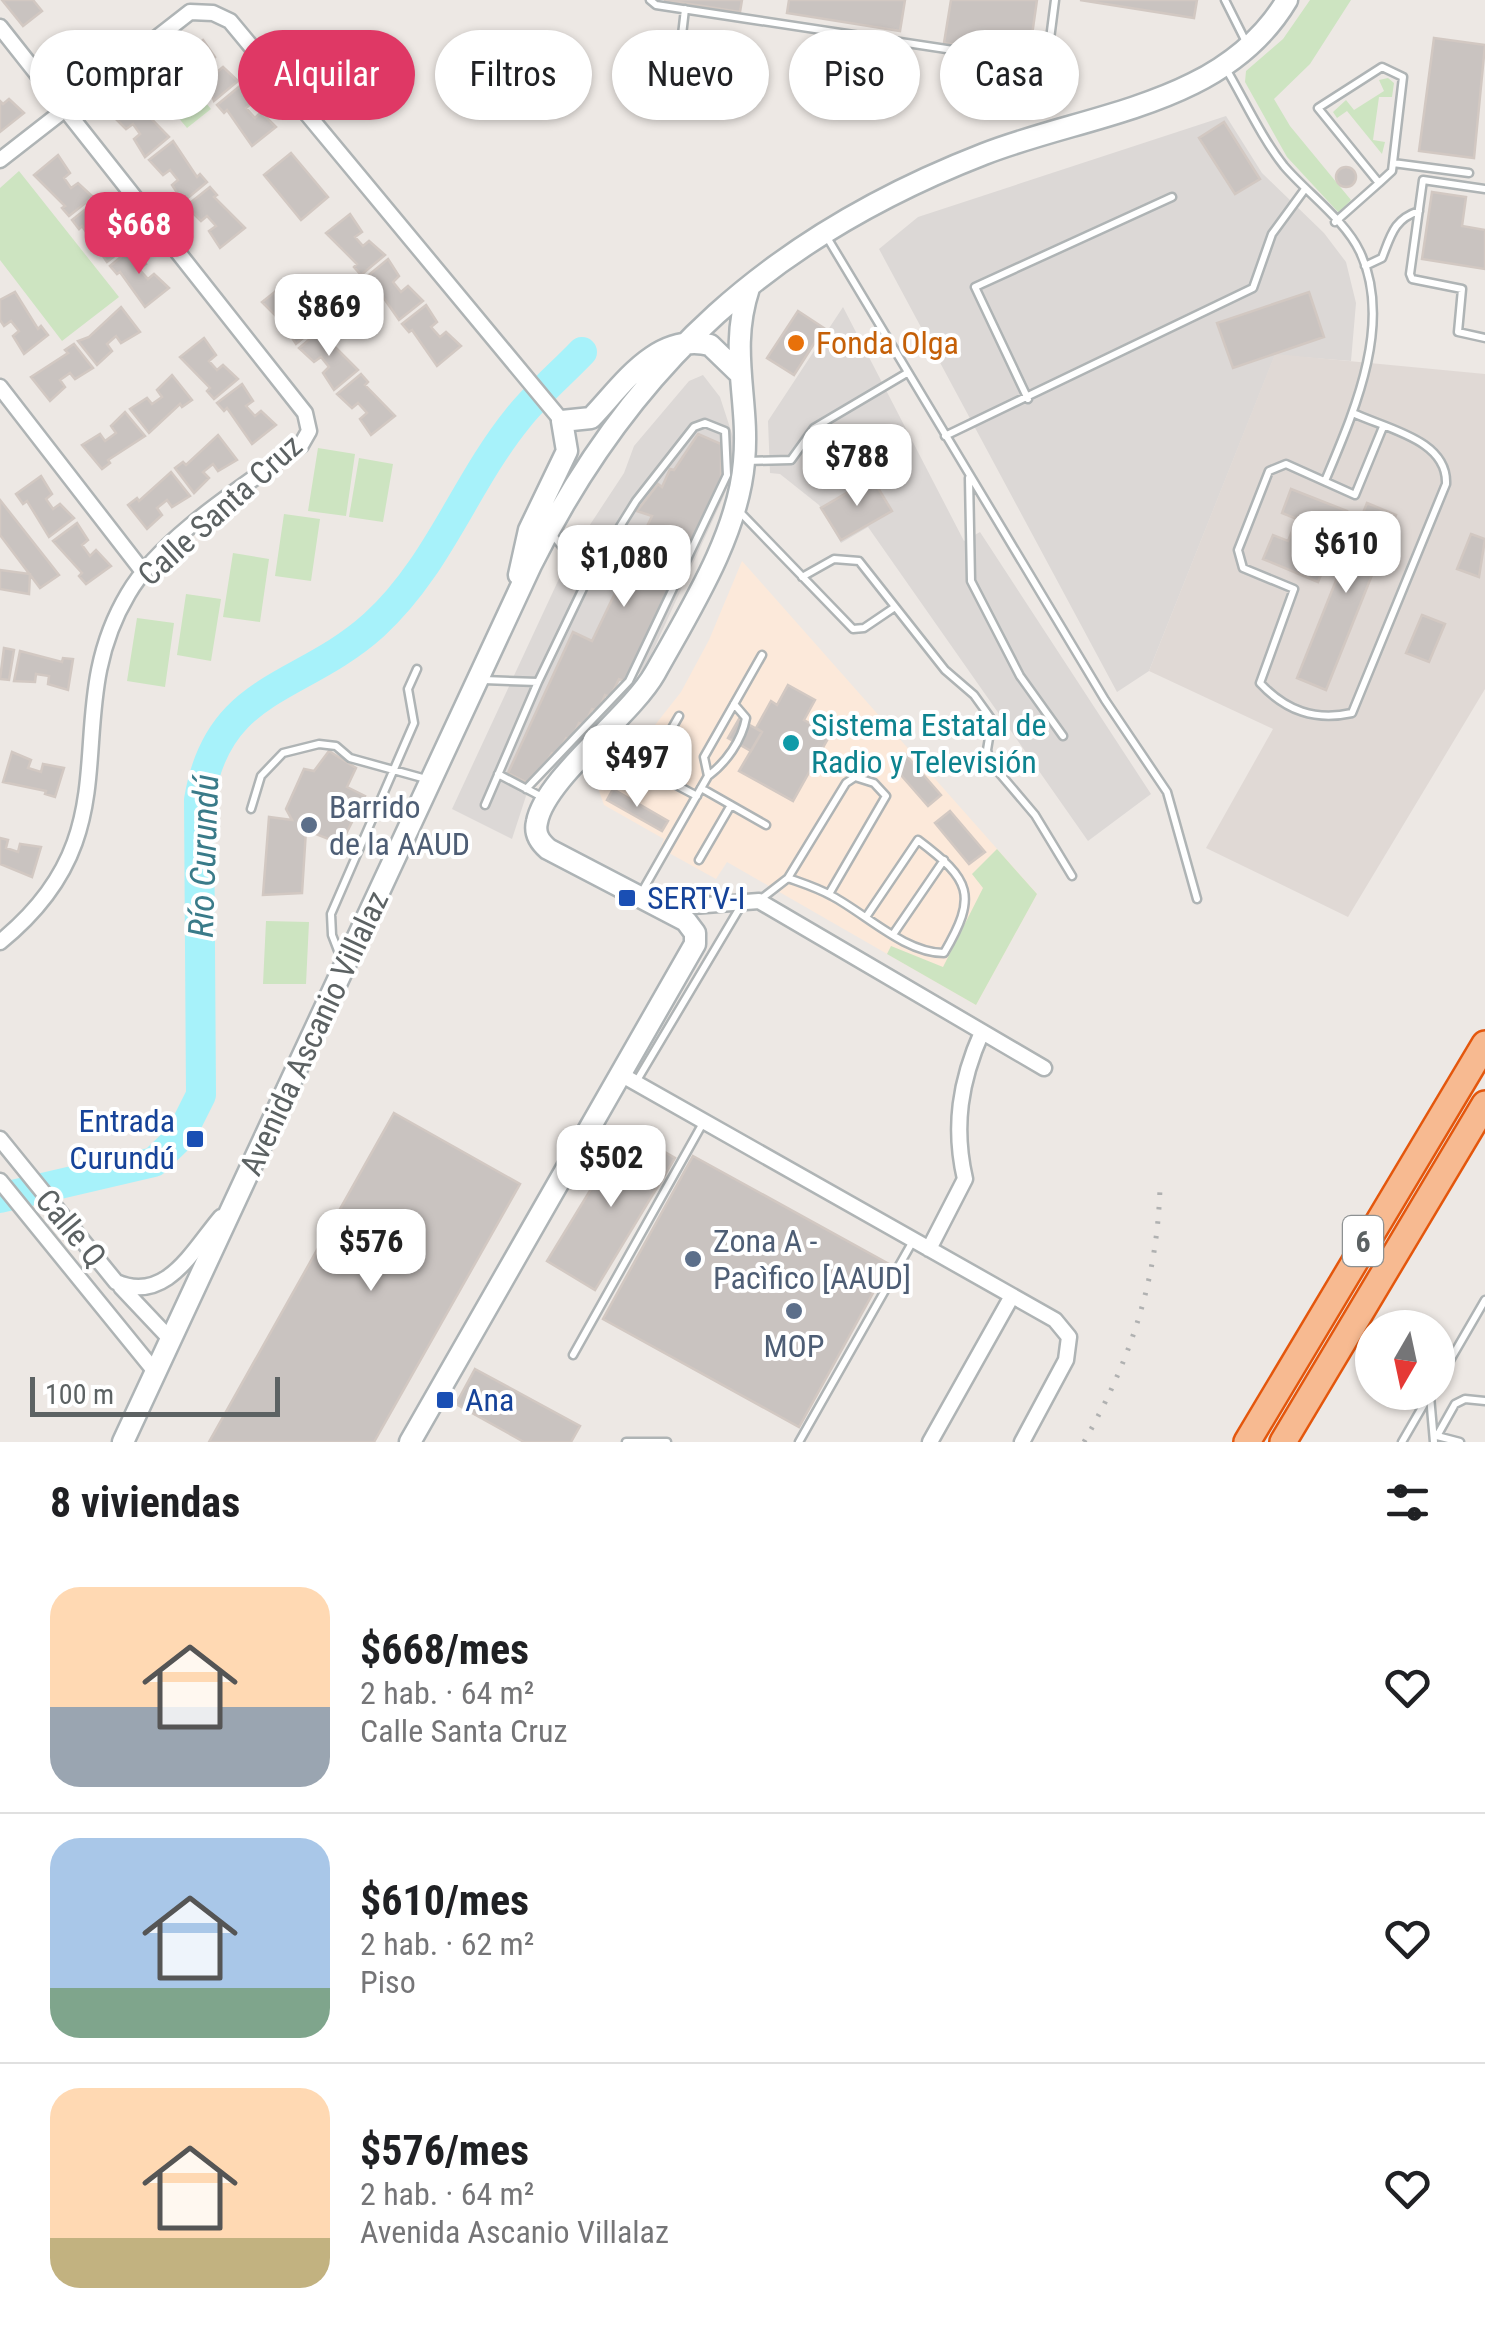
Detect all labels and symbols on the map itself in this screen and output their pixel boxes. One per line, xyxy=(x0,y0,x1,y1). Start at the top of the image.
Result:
pin: $668 xyxy=(80,192,198,277)
pin: $869 xyxy=(270,274,388,359)
place label: Fonda Olga xyxy=(816,324,959,362)
marker: Fonda Olga xyxy=(785,332,807,354)
pin: $788 xyxy=(798,424,916,509)
street label: Calle Santa Cruz xyxy=(130,426,310,594)
pin: $610 xyxy=(1287,511,1405,596)
pin: $1,080 xyxy=(543,525,705,610)
place label: Sistema Estatal de Radio y Televisión xyxy=(811,706,1046,781)
pin: $497 xyxy=(578,725,696,810)
marker: Sistema Estatal de Radio y Televisión xyxy=(780,732,802,754)
water label: Río Curundú xyxy=(181,773,227,938)
place label: Barrido de la AAUD xyxy=(329,788,470,863)
marker: Barrido de la AAUD xyxy=(298,814,320,836)
place label: SERTV-I xyxy=(647,879,745,917)
street label: Avenida Ascanio Villalaz xyxy=(231,885,397,1181)
marker: SERTV-I xyxy=(616,887,638,909)
place label: Entrada Curundú xyxy=(69,1102,175,1177)
pin: $502 xyxy=(552,1125,670,1210)
marker: Entrada Curundú xyxy=(184,1128,206,1150)
street label: Calle Q xyxy=(28,1181,114,1275)
pin: $576 xyxy=(312,1209,430,1294)
road number: 6 xyxy=(1343,1216,1383,1266)
place label: Zona A - Pacìfico [AAUD] xyxy=(713,1222,911,1297)
marker: Zona A - Pacìfico [AAUD] xyxy=(682,1248,704,1270)
marker: MOP xyxy=(783,1300,805,1322)
north arrow xyxy=(1355,1310,1455,1410)
place label: MOP xyxy=(763,1327,825,1365)
scale bar xyxy=(30,1372,280,1416)
place label: Ana xyxy=(465,1381,514,1419)
marker: Ana xyxy=(434,1389,456,1411)

